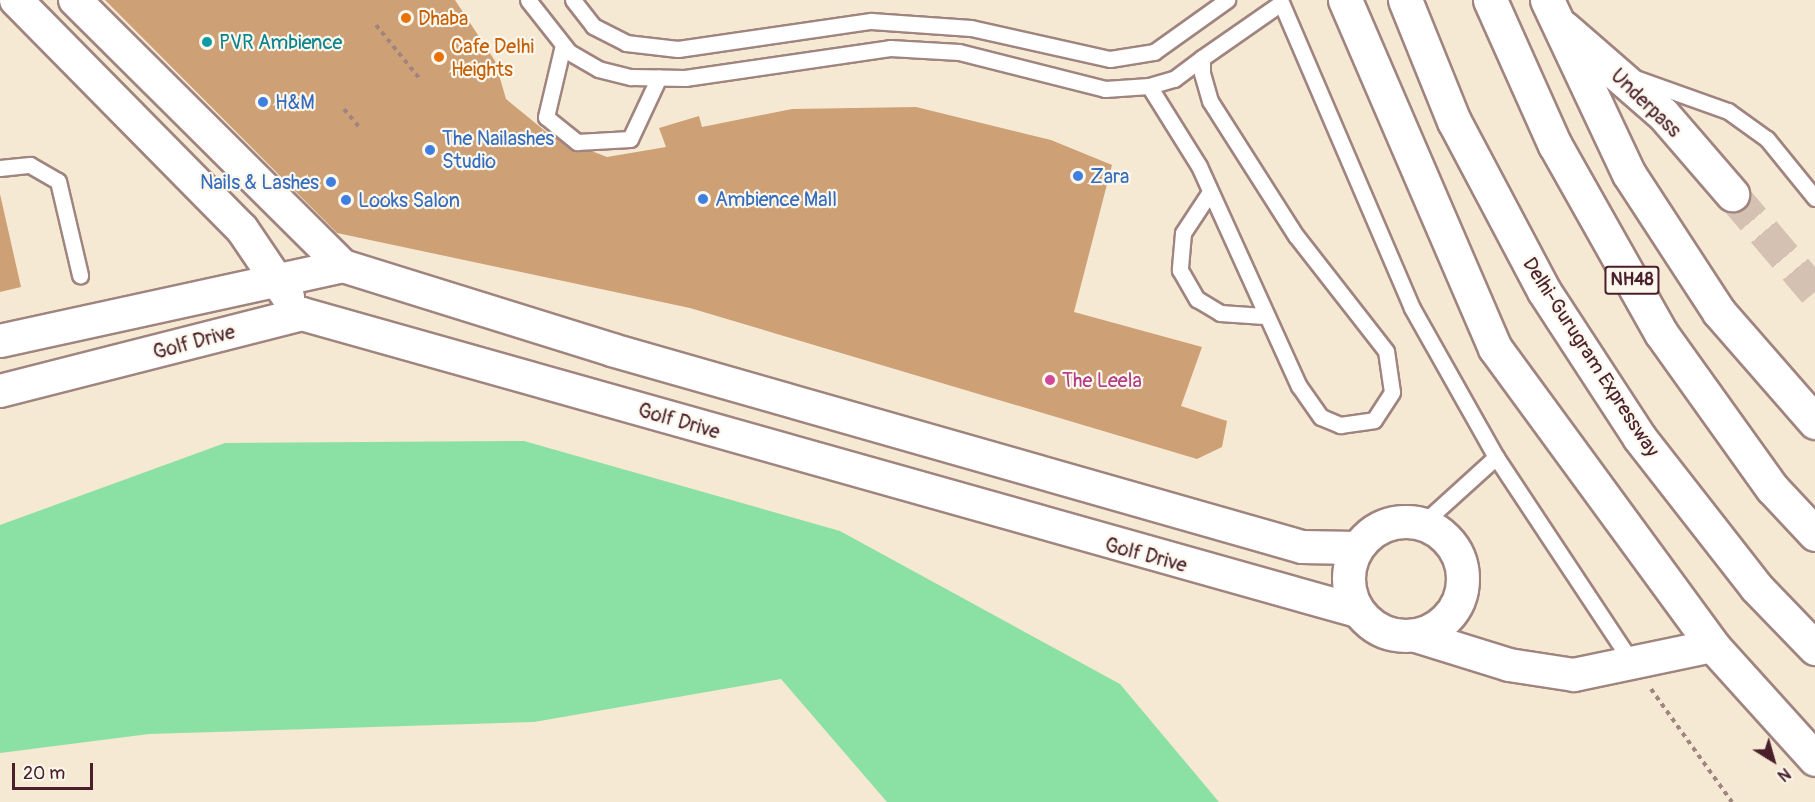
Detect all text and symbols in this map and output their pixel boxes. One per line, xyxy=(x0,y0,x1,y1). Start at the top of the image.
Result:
place label: Dhaba xyxy=(418,6,468,30)
marker: Dhaba xyxy=(399,11,413,25)
place label: PVR Ambience xyxy=(219,30,342,54)
place label: Cafe Delhi Heights xyxy=(451,34,534,81)
marker: PVR Ambience xyxy=(200,35,214,49)
marker: Cafe Delhi Heights xyxy=(432,50,446,64)
street label: Underpass xyxy=(1606,64,1686,142)
place label: H&M xyxy=(275,90,315,114)
marker: H&M xyxy=(256,95,270,109)
place label: The Nailashes Studio xyxy=(442,126,554,173)
marker: The Nailashes Studio xyxy=(423,143,437,157)
place label: Zara xyxy=(1090,164,1129,188)
marker: Zara xyxy=(1071,169,1085,183)
place label: Nails & Lashes xyxy=(200,170,319,194)
marker: Nails & Lashes xyxy=(324,175,338,189)
place label: Ambience Mall xyxy=(715,187,837,211)
place label: Looks Salon xyxy=(358,188,460,212)
marker: Ambience Mall xyxy=(696,192,710,206)
marker: Looks Salon xyxy=(339,193,353,207)
street label: Delhi-Gurugram Expressway xyxy=(1518,253,1664,461)
road number: NH48 xyxy=(1604,265,1660,295)
street label: Golf Drive xyxy=(150,320,238,364)
place label: The Leela xyxy=(1062,368,1142,392)
marker: The Leela xyxy=(1043,373,1057,387)
street label: Golf Drive xyxy=(635,398,723,444)
street label: Golf Drive xyxy=(1102,533,1190,577)
north arrow xyxy=(1743,730,1803,790)
scale bar xyxy=(15,751,96,789)
text: 20 m xyxy=(23,762,65,785)
text: N xyxy=(1773,763,1794,786)

